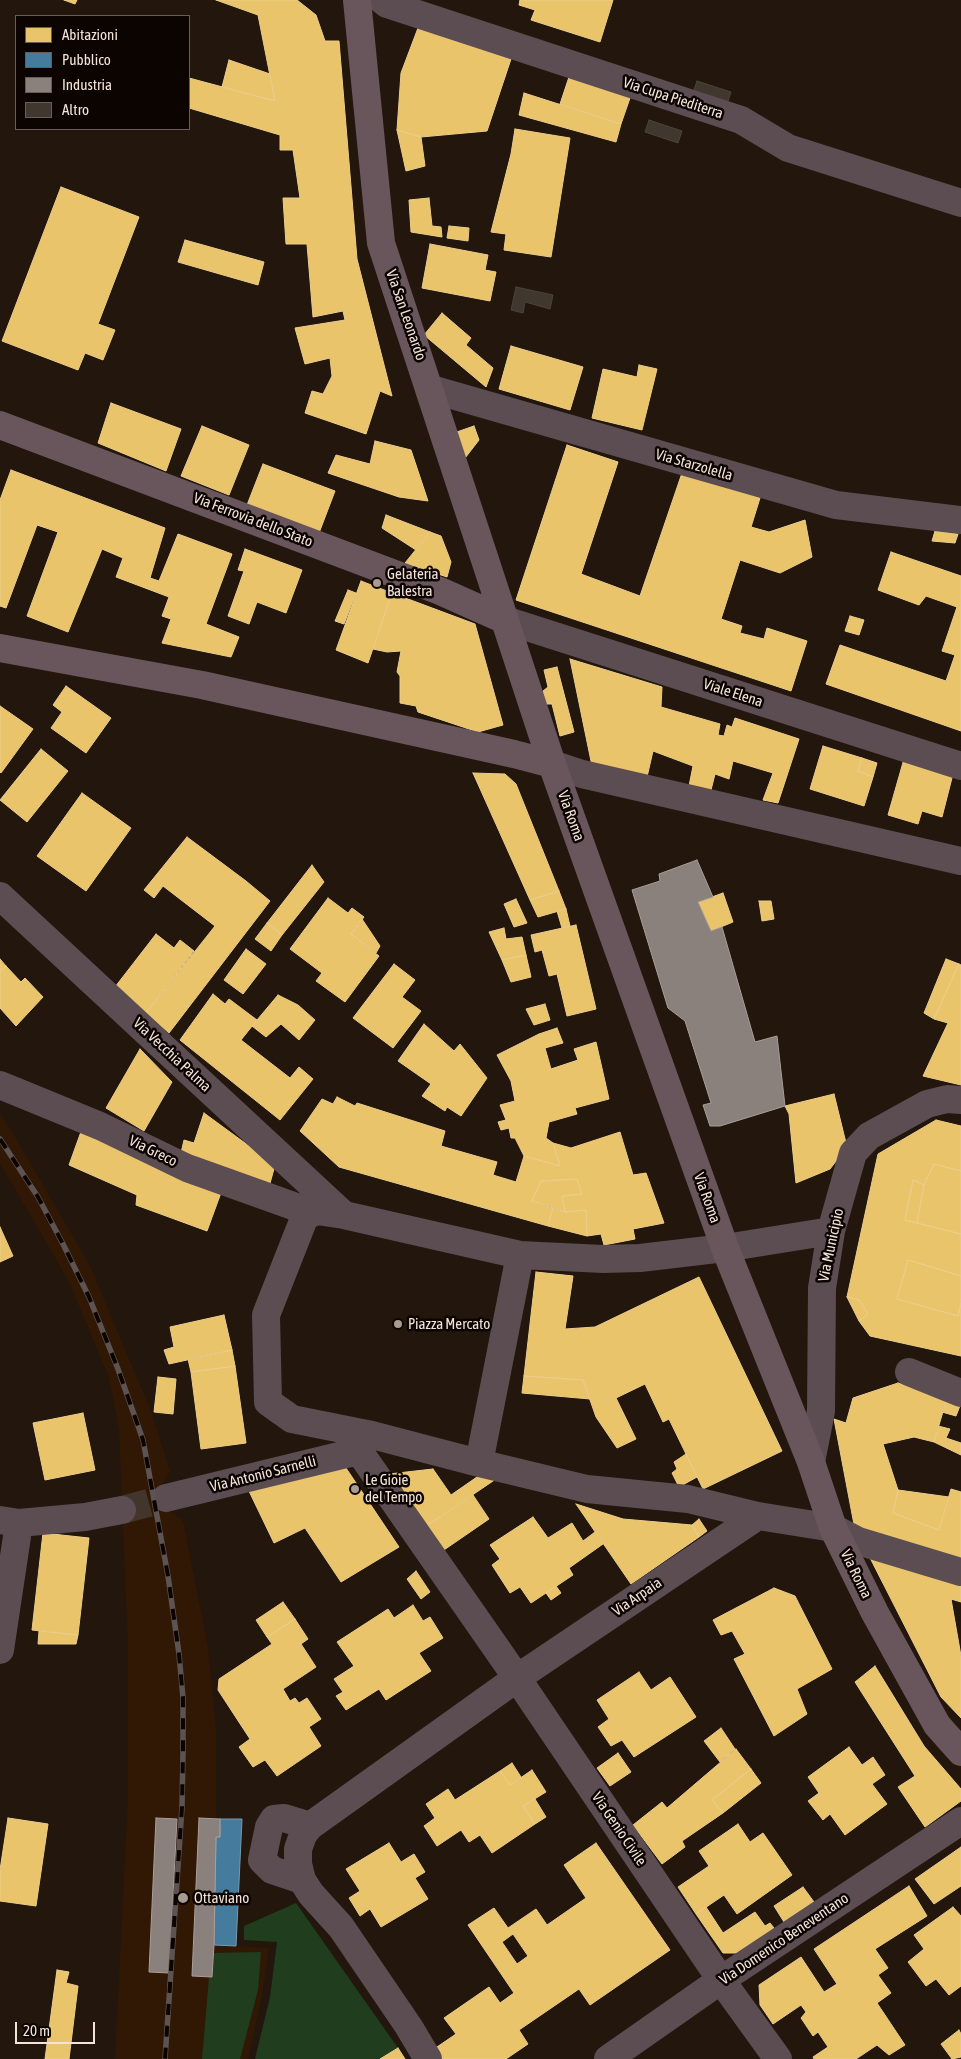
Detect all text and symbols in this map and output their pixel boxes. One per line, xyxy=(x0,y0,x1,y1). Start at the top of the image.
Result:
legend xyxy=(15,15,190,130)
text: Abitazioni xyxy=(62,26,118,43)
text: Pubblico xyxy=(62,51,111,68)
street label: Via Cupa Piediterra xyxy=(621,73,725,123)
text: Industria xyxy=(62,76,112,93)
text: Altro xyxy=(62,101,89,118)
street label: Via San Leonardo xyxy=(382,267,430,363)
street label: Via Starzolella xyxy=(653,445,735,485)
street label: Via Ferrovia dello Stato xyxy=(191,489,315,551)
place label: Gelateria Balestra xyxy=(387,565,439,600)
marker: Gelateria Balestra xyxy=(371,577,383,589)
street label: Viale Elena xyxy=(701,675,765,711)
street label: Via Roma xyxy=(554,788,588,844)
street label: Via Vecchia Palma xyxy=(129,1014,215,1096)
street label: Via Greco xyxy=(126,1132,180,1170)
street label: Via Roma xyxy=(690,1170,724,1226)
street label: Via Municipio xyxy=(814,1207,848,1283)
place label: Piazza Mercato xyxy=(408,1315,490,1333)
marker: Piazza Mercato xyxy=(392,1318,404,1330)
street label: Via Antonio Sarnelli xyxy=(208,1452,318,1496)
place label: Le Gioie del Tempo xyxy=(365,1471,422,1506)
marker: Le Gioie del Tempo xyxy=(349,1483,361,1495)
street label: Via Roma xyxy=(836,1547,876,1601)
street label: Via Arpaia xyxy=(609,1574,665,1620)
street label: Via Genio Civile xyxy=(588,1789,650,1869)
place label: Ottaviano xyxy=(194,1889,249,1907)
street label: Via Domenico Beneventano xyxy=(716,1889,852,1989)
marker: Ottaviano xyxy=(176,1891,190,1905)
scale bar xyxy=(18,2012,98,2044)
text: 20 m xyxy=(23,2022,50,2039)

